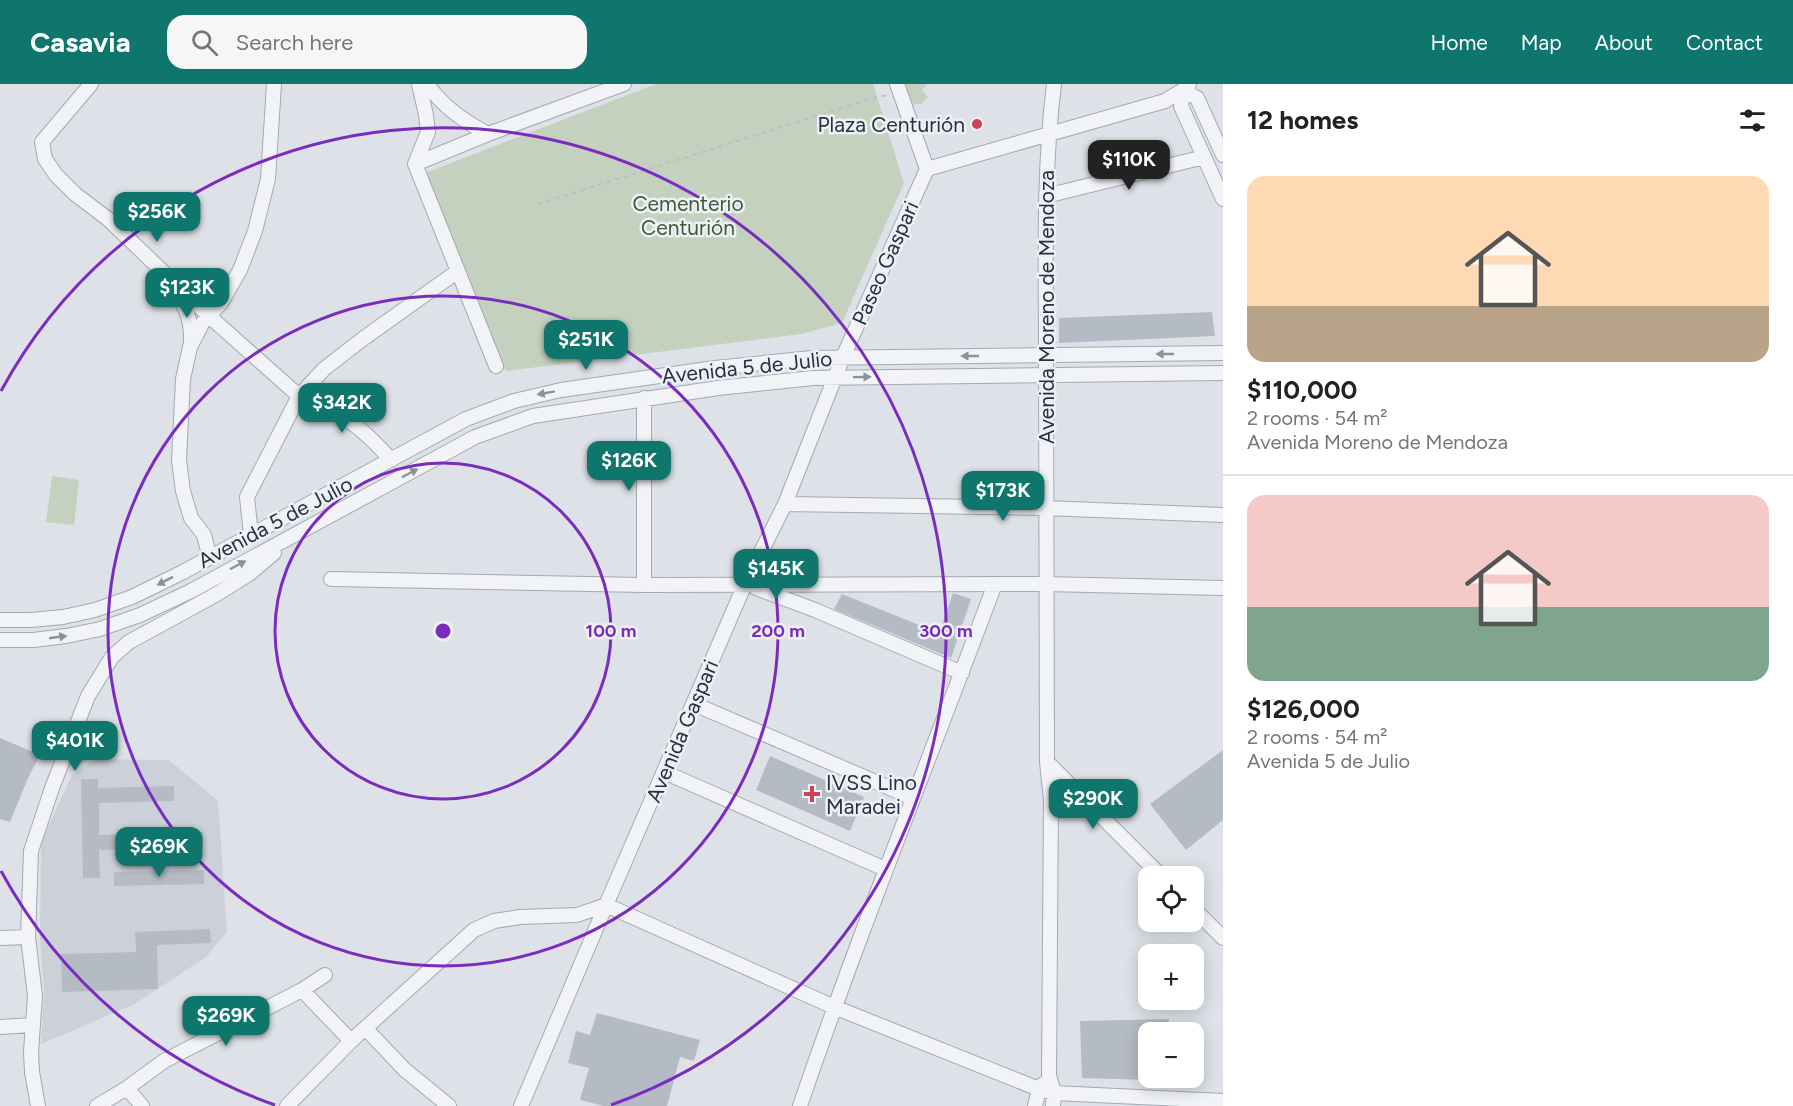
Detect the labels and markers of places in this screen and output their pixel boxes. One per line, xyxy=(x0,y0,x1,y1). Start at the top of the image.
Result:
place label: Plaza Centurión xyxy=(817,112,965,137)
marker: Plaza Centurión xyxy=(970,117,984,131)
pin: $110K xyxy=(1087,140,1171,191)
pin: $256K xyxy=(115,192,199,243)
pin: $123K xyxy=(145,268,229,319)
pin: $251K xyxy=(544,320,628,371)
pin: $342K xyxy=(300,383,384,434)
pin: $126K xyxy=(587,441,671,492)
pin: $173K xyxy=(961,471,1045,522)
pin: $145K xyxy=(734,549,818,600)
centre of rings xyxy=(433,621,453,641)
pin: $401K xyxy=(33,721,117,772)
place label: IVSS Lino Maradei xyxy=(826,770,917,819)
pin: $290K xyxy=(1051,779,1135,830)
marker: IVSS Lino Maradei xyxy=(803,785,821,803)
pin: $269K xyxy=(117,827,201,878)
pin: $269K xyxy=(184,996,268,1047)

